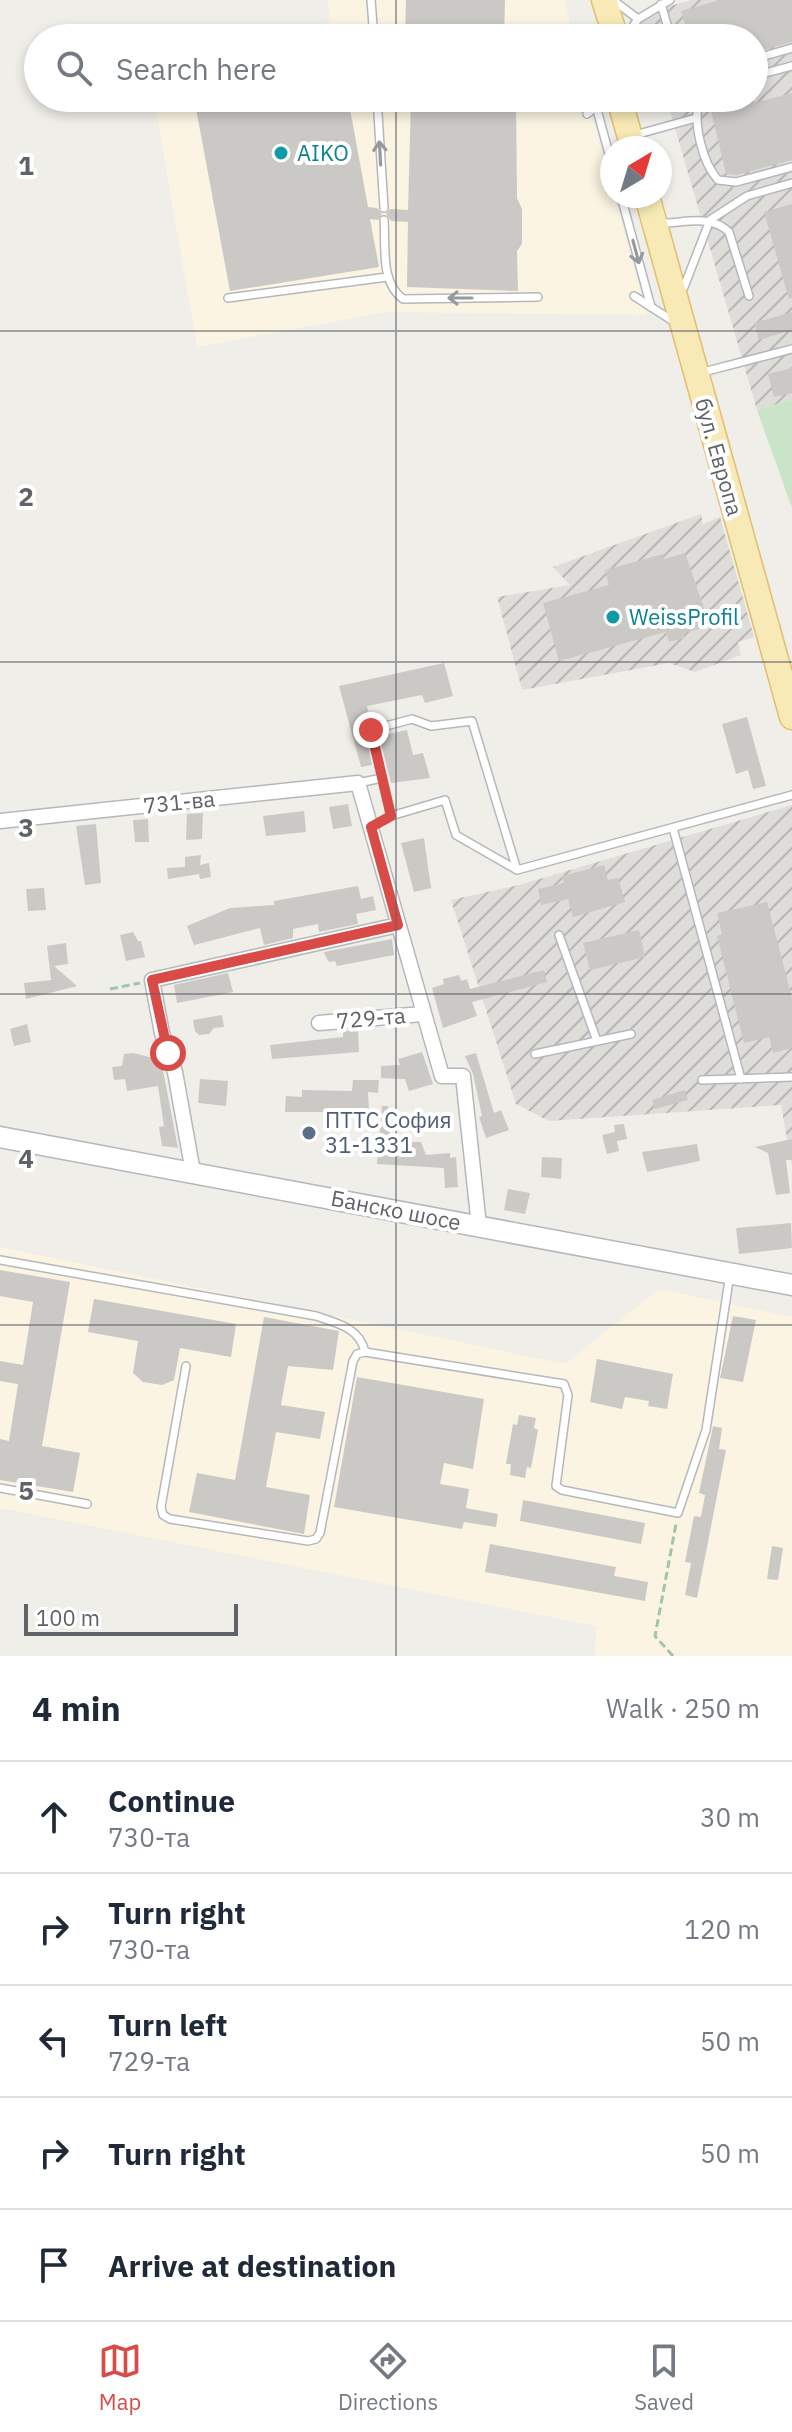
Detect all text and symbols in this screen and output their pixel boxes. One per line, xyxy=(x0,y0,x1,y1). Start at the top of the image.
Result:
search box xyxy=(24,24,768,112)
icon: search xyxy=(52,46,96,90)
text: Search here xyxy=(116,49,277,88)
north arrow xyxy=(600,136,672,208)
place label: AIKO xyxy=(297,138,349,167)
one-way arrow xyxy=(373,140,388,167)
marker: AIKO xyxy=(272,144,290,162)
text: 1 xyxy=(18,148,34,182)
one-way arrow xyxy=(629,238,644,264)
one-way arrow xyxy=(447,290,474,306)
street label: бул. Европа xyxy=(689,395,750,519)
text: 2 xyxy=(18,479,34,513)
place label: WeissProfil xyxy=(629,602,739,631)
marker: WeissProfil xyxy=(604,608,622,626)
route end xyxy=(353,712,389,748)
street label: 731-ва xyxy=(141,783,217,820)
text: 3 xyxy=(18,810,34,844)
street label: 729-та xyxy=(335,1000,407,1035)
route start xyxy=(150,1035,186,1071)
place label: ПТТС София 31-1331 xyxy=(325,1105,452,1159)
marker: ПТТС София 31-1331 xyxy=(300,1124,318,1142)
text: 4 xyxy=(18,1141,34,1175)
street label: Банско шосе xyxy=(329,1183,464,1236)
text: 5 xyxy=(18,1473,34,1507)
scale bar xyxy=(24,1600,238,1636)
text: 100 m xyxy=(36,1603,100,1632)
text: 4 min xyxy=(32,1686,121,1730)
text: Walk · 250 m xyxy=(606,1691,760,1725)
text: Continue xyxy=(108,1781,235,1820)
icon: ahead xyxy=(32,1795,76,1839)
text: 30 m xyxy=(700,1800,760,1834)
text: 730-та xyxy=(108,1820,190,1854)
text: Turn right xyxy=(108,1893,246,1932)
icon: right xyxy=(32,1907,76,1951)
text: 120 m xyxy=(684,1912,760,1946)
text: 730-та xyxy=(108,1932,190,1966)
text: Turn left xyxy=(108,2005,227,2044)
icon: left xyxy=(32,2019,76,2063)
text: 50 m xyxy=(700,2024,760,2058)
text: 729-та xyxy=(108,2044,190,2078)
icon: right xyxy=(32,2131,76,2175)
text: Turn right xyxy=(108,2134,246,2173)
text: 50 m xyxy=(700,2136,760,2170)
icon: arrive xyxy=(32,2243,76,2287)
text: Arrive at destination xyxy=(108,2246,396,2285)
tab: Map xyxy=(98,2339,142,2416)
tab: Directions xyxy=(338,2339,438,2416)
tab: Saved xyxy=(634,2339,694,2416)

